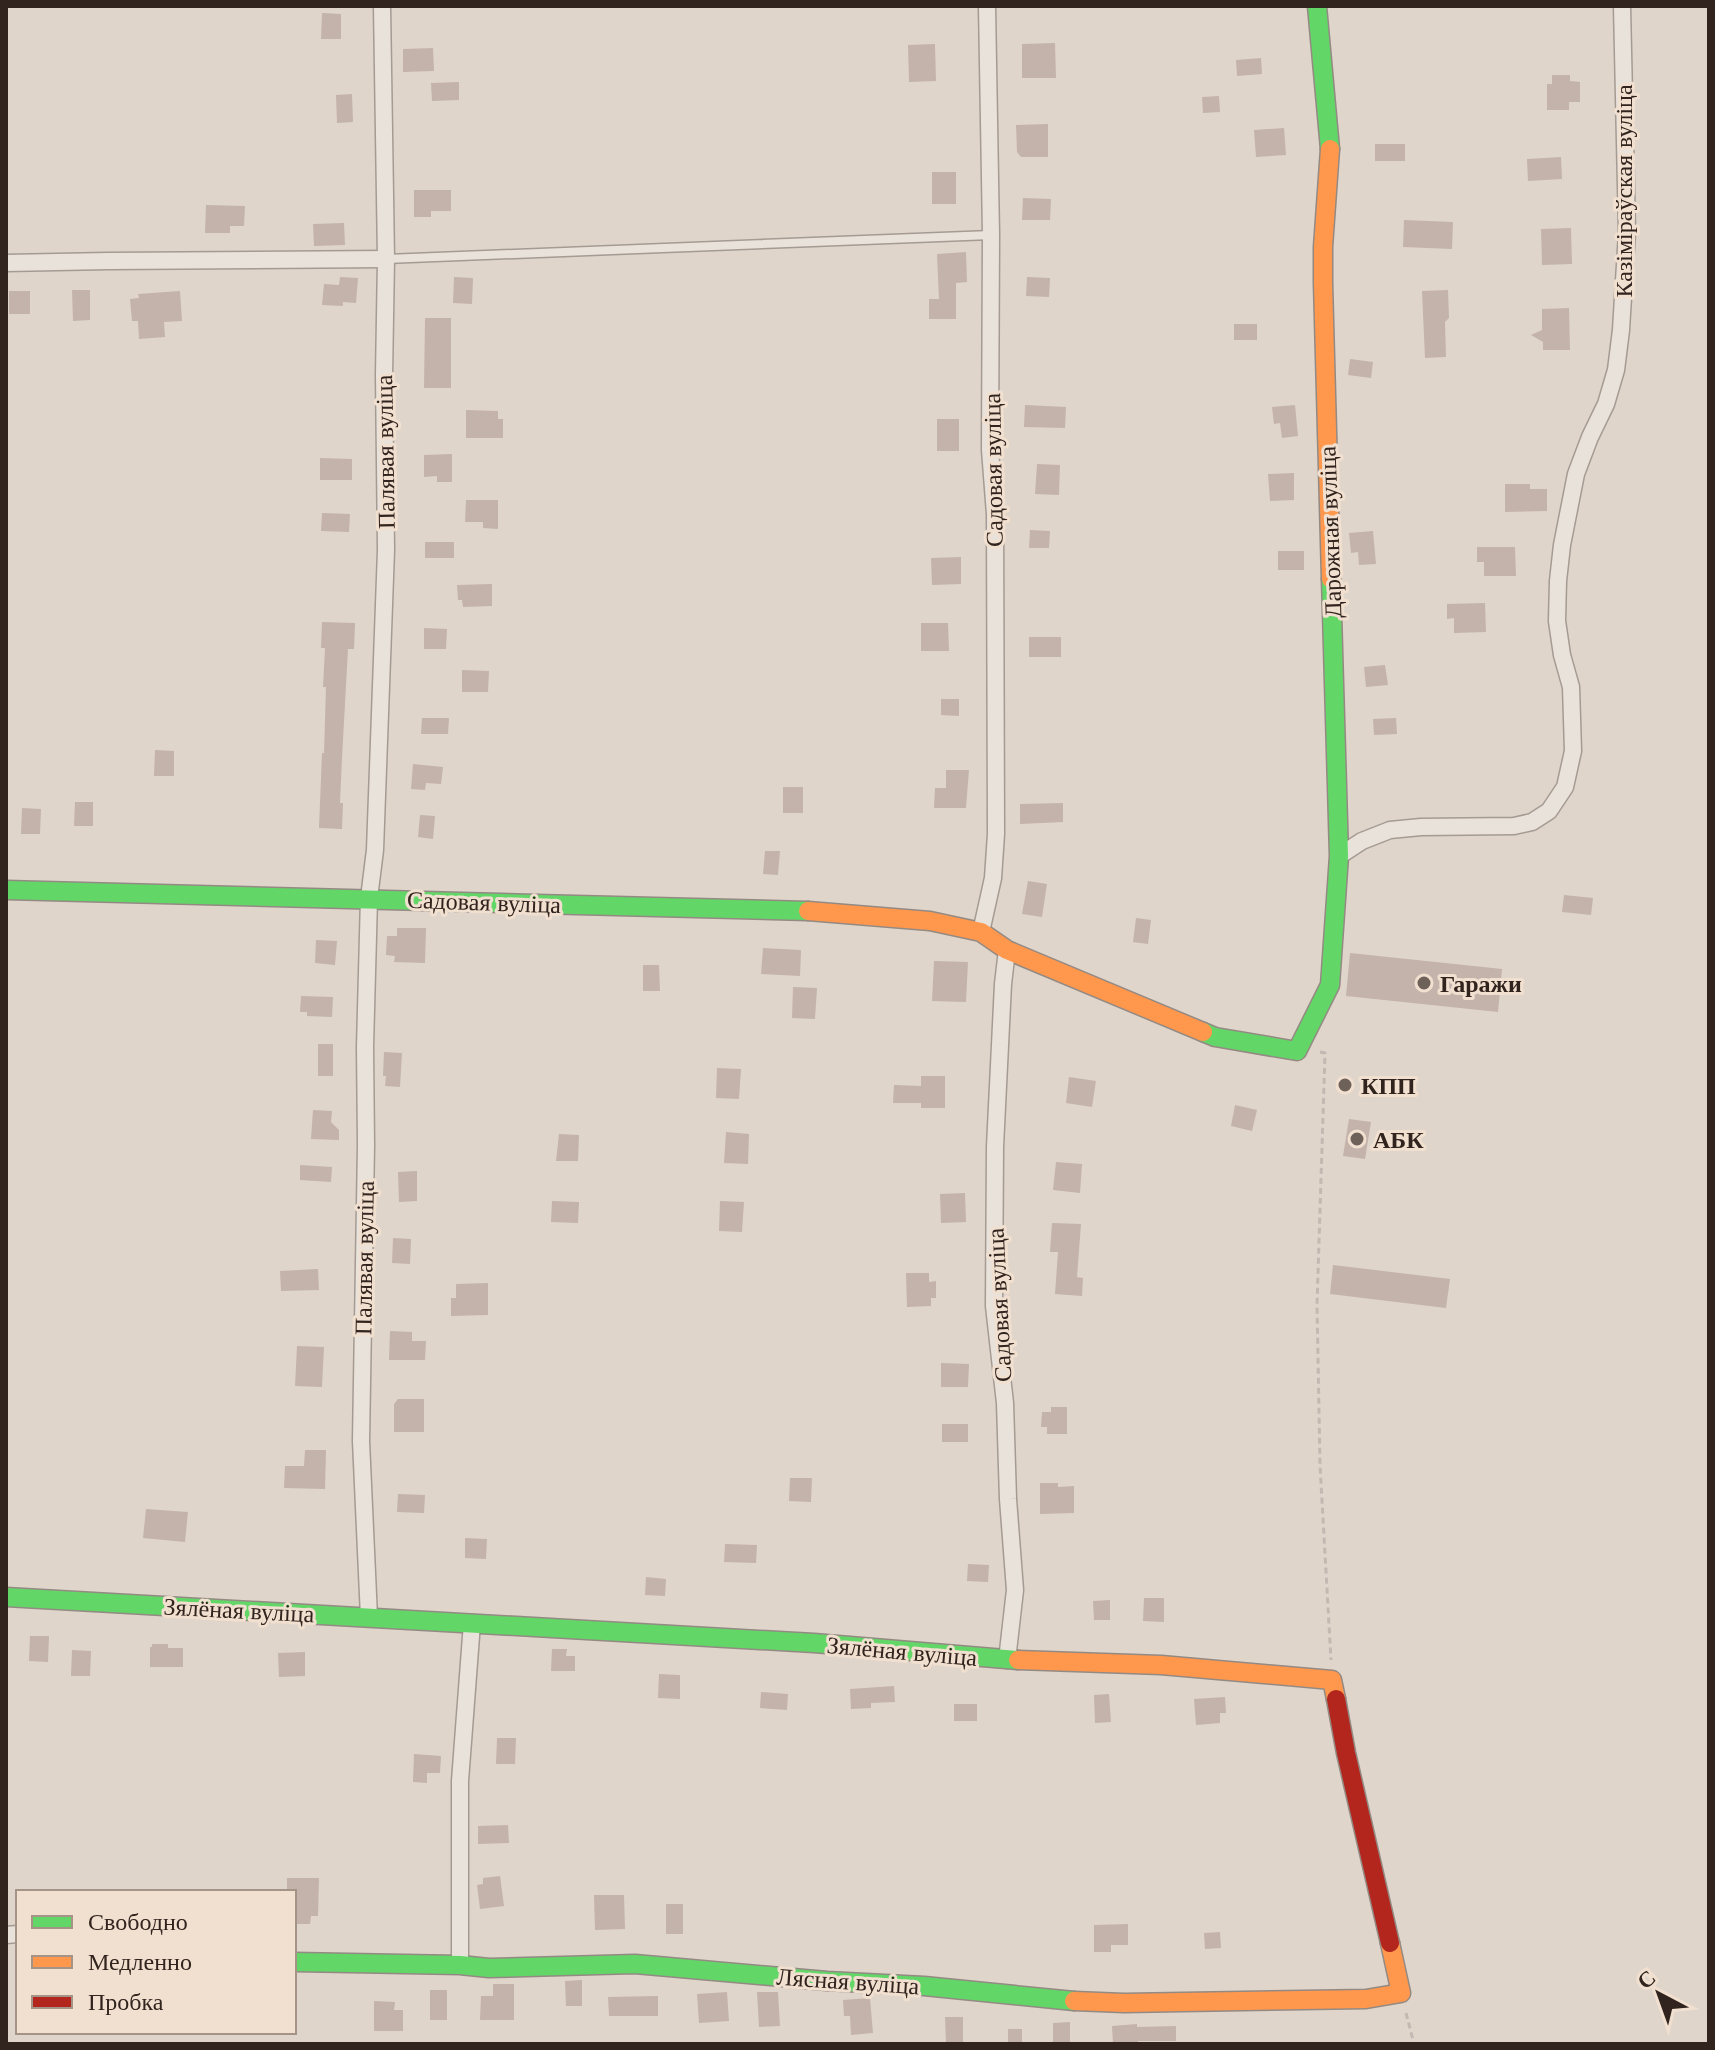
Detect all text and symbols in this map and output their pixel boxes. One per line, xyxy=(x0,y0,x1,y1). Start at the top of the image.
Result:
street label: Казіміраўская вуліца xyxy=(1609,84,1638,298)
street label: Палявая вуліца xyxy=(369,374,401,529)
street label: Садовая вуліца xyxy=(977,392,1009,547)
street label: Дарожная вуліца xyxy=(1312,445,1347,618)
street label: Садовая вуліца xyxy=(407,885,562,919)
place label: Гаражи xyxy=(1440,969,1522,998)
marker: Гаражи xyxy=(1415,974,1433,992)
place label: КПП xyxy=(1361,1071,1416,1100)
marker: КПП xyxy=(1336,1076,1354,1094)
place label: АБК xyxy=(1373,1125,1424,1154)
marker: АБК xyxy=(1348,1130,1366,1148)
street label: Палявая вуліца xyxy=(348,1180,380,1335)
street label: Садовая вуліца xyxy=(980,1227,1018,1383)
street label: Зялёная вуліца xyxy=(163,1592,315,1628)
street label: Зялёная вуліца xyxy=(826,1630,979,1672)
legend xyxy=(16,1890,296,2034)
text: Свободно xyxy=(88,1907,188,1936)
text: Медленно xyxy=(88,1947,192,1976)
north arrow xyxy=(1619,1954,1699,2034)
street label: Лясная вуліца xyxy=(776,1962,921,2000)
text: С xyxy=(1631,1964,1661,1995)
text: Пробка xyxy=(88,1987,164,2016)

